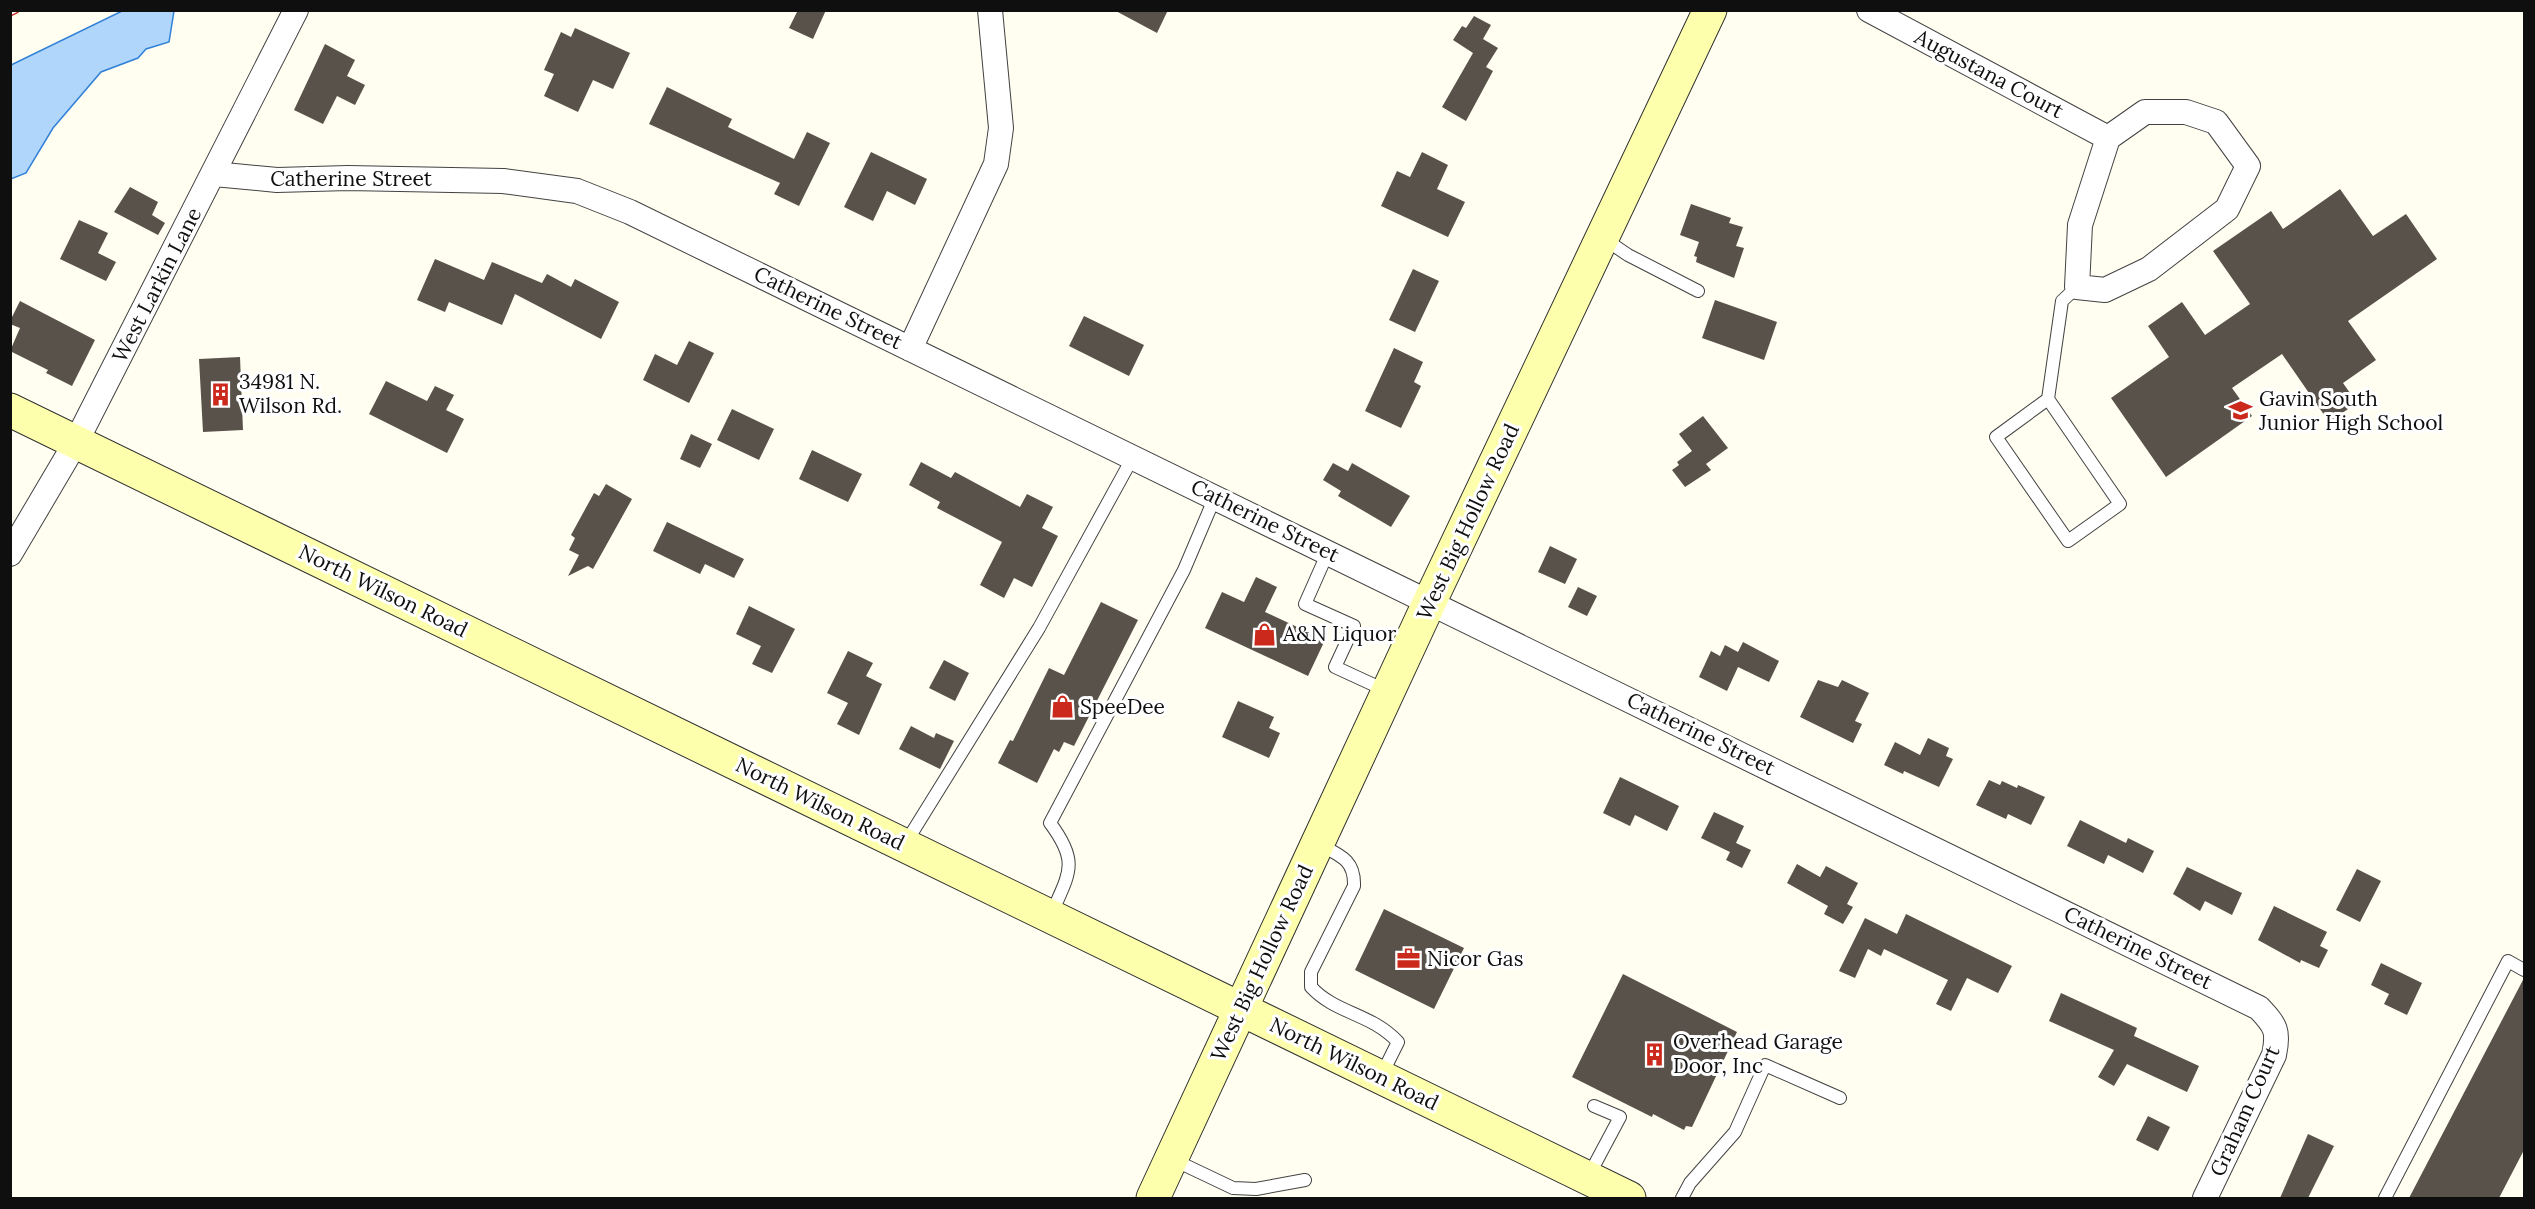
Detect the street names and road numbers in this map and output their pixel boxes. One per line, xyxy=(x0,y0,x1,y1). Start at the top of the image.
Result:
street label: Augustana Court xyxy=(1909,23,2069,124)
street label: Catherine Street xyxy=(270,165,433,192)
street label: West Larkin Lane xyxy=(106,203,207,367)
street label: Catherine Street xyxy=(750,260,908,355)
street label: West Big Hollow Road xyxy=(1410,419,1525,624)
street label: Catherine Street xyxy=(1187,473,1345,568)
street label: North Wilson Road xyxy=(294,538,472,643)
street label: Catherine Street xyxy=(1623,686,1781,781)
street label: North Wilson Road xyxy=(731,751,909,856)
street label: West Big Hollow Road xyxy=(1204,860,1319,1065)
street label: Catherine Street xyxy=(2060,900,2218,995)
street label: North Wilson Road xyxy=(1265,1011,1443,1116)
street label: Graham Court xyxy=(2204,1040,2286,1180)

